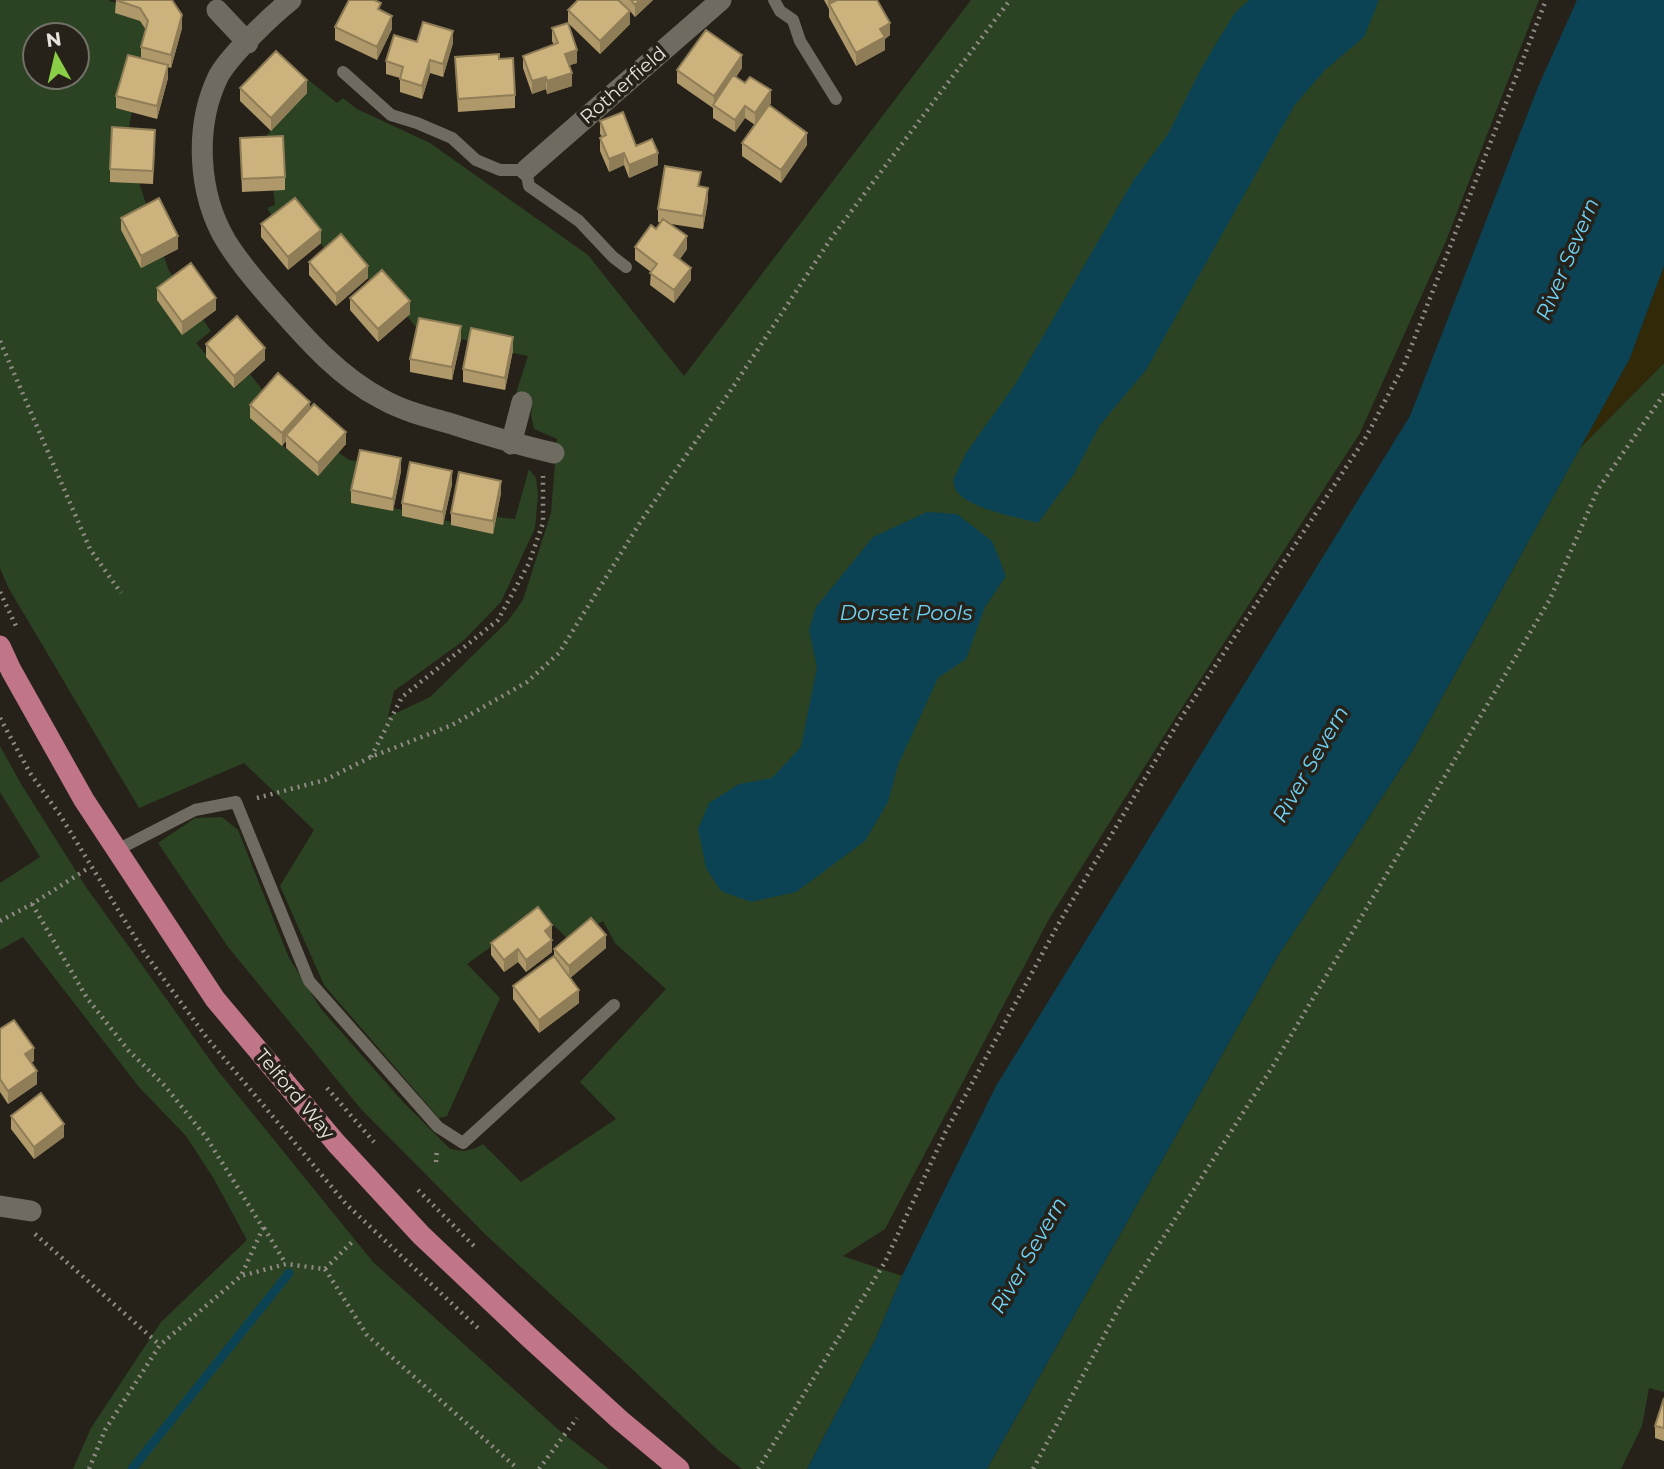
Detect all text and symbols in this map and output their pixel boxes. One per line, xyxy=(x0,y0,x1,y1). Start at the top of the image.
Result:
north arrow xyxy=(21,21,91,91)
text: N xyxy=(44,27,63,52)
street label: Rotherfield xyxy=(575,41,671,129)
water label: River Severn xyxy=(1530,194,1604,324)
water label: Dorset Pools xyxy=(840,600,972,625)
water label: River Severn xyxy=(1267,701,1353,827)
street label: Telford Way xyxy=(250,1044,340,1144)
water label: River Severn xyxy=(985,1192,1071,1318)

